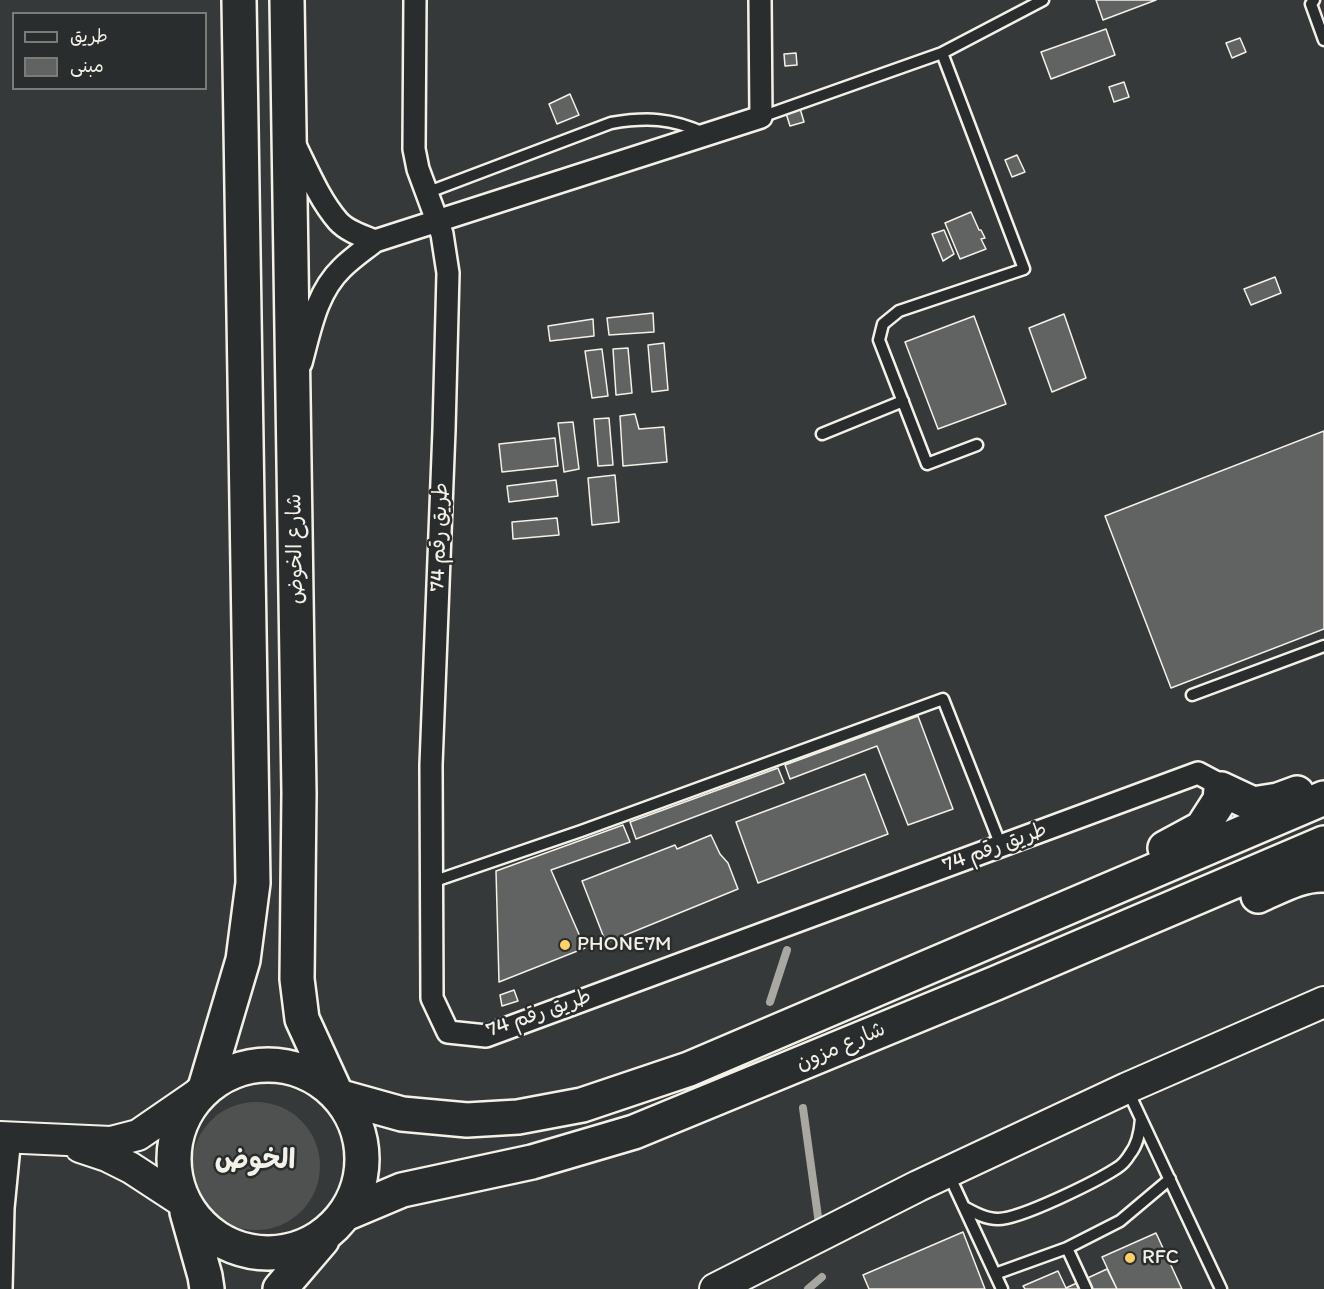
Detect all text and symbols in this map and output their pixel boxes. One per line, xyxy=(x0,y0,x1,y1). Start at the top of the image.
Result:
legend xyxy=(12,12,207,90)
text: طريق xyxy=(70,25,108,47)
text: مبنى xyxy=(70,55,104,77)
street label: طريق رقم 74 xyxy=(425,482,455,592)
street label: شارع الخوض xyxy=(282,493,310,605)
street label: طريق رقم 74 xyxy=(939,817,1051,879)
place label: PHONE7M xyxy=(577,932,672,958)
marker: PHONE7M xyxy=(558,938,572,952)
street label: طريق رقم 74 xyxy=(483,984,595,1044)
street label: شارع مزون xyxy=(793,1017,889,1077)
district label: الخوض xyxy=(215,1145,295,1177)
place label: RFC xyxy=(1142,1245,1179,1271)
marker: RFC xyxy=(1123,1251,1137,1265)

